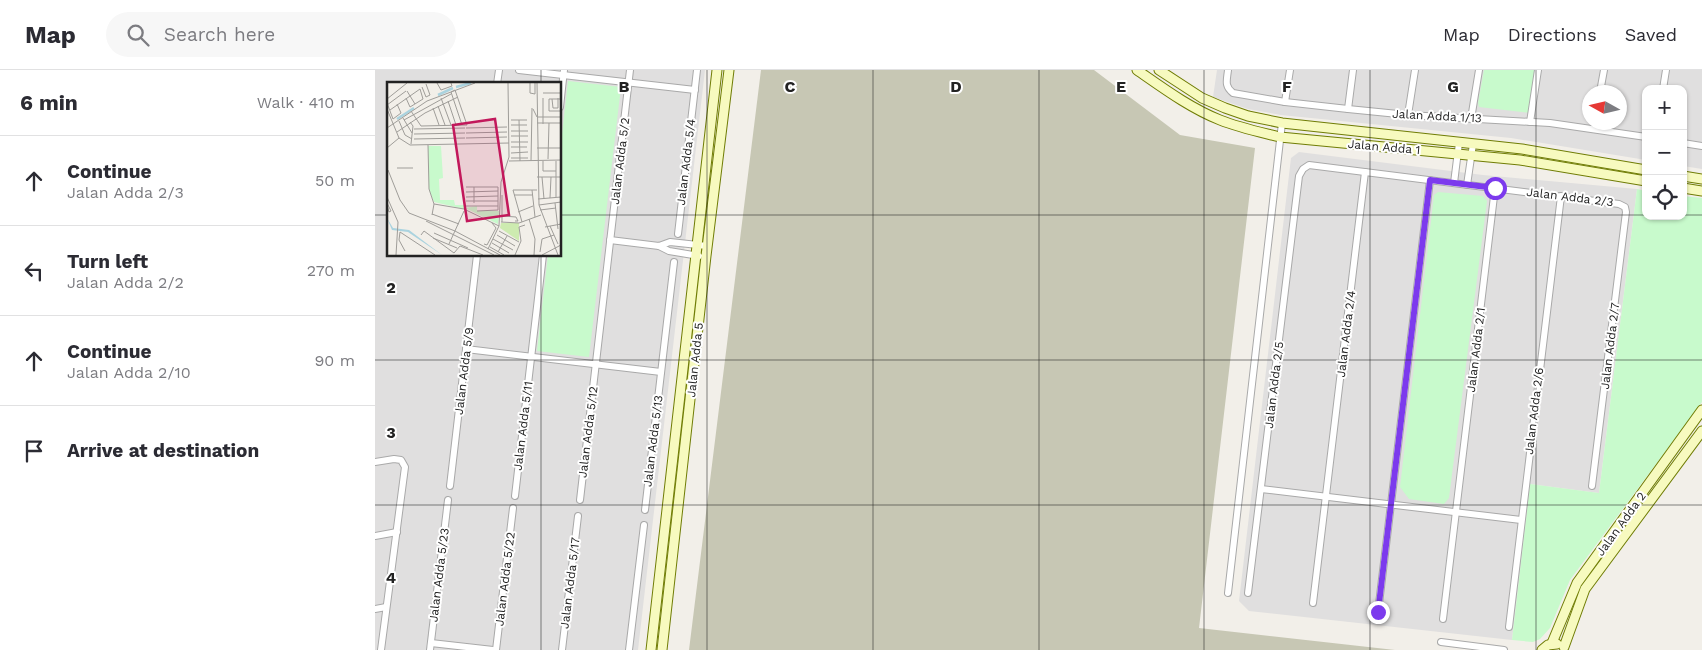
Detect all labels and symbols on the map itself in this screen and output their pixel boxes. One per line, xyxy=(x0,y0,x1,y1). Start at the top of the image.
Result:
text: B xyxy=(619,77,630,96)
text: C xyxy=(785,77,796,96)
text: D xyxy=(950,77,962,96)
text: E xyxy=(1116,77,1126,96)
text: F xyxy=(1282,77,1292,96)
text: G xyxy=(1447,77,1459,96)
inset map xyxy=(387,82,561,256)
north arrow xyxy=(1582,85,1627,130)
street label: Jalan Adda 1/13 xyxy=(1392,107,1482,125)
street label: Jalan Adda 5/2 xyxy=(608,117,632,205)
street label: Jalan Adda 5/4 xyxy=(674,118,698,206)
street label: Jalan Adda 1 xyxy=(1347,137,1421,157)
route start xyxy=(1484,177,1507,200)
street label: Jalan Adda 2/3 xyxy=(1526,185,1614,209)
text: 2 xyxy=(386,278,396,297)
street label: Jalan Adda 2/4 xyxy=(1334,290,1358,378)
street label: Jalan Adda 2/7 xyxy=(1598,302,1622,390)
street label: Jalan Adda 2/1 xyxy=(1464,307,1488,393)
street label: Jalan Adda 5 xyxy=(684,322,706,398)
street label: Jalan Adda 5/9 xyxy=(452,326,476,416)
street label: Jalan Adda 2/5 xyxy=(1262,341,1286,429)
street label: Jalan Adda 2/6 xyxy=(1522,367,1546,455)
street label: Jalan Adda 5/11 xyxy=(511,381,535,471)
street label: Jalan Adda 5/12 xyxy=(575,385,601,479)
street label: Jalan Adda 5/13 xyxy=(640,394,666,488)
text: 3 xyxy=(386,423,396,442)
street label: Jalan Adda 2 xyxy=(1593,489,1649,559)
street label: Jalan Adda 5/23 xyxy=(426,527,452,623)
street label: Jalan Adda 5/22 xyxy=(492,531,518,627)
street label: Jalan Adda 5/17 xyxy=(557,536,583,630)
text: 4 xyxy=(386,568,396,587)
route end xyxy=(1367,601,1390,624)

